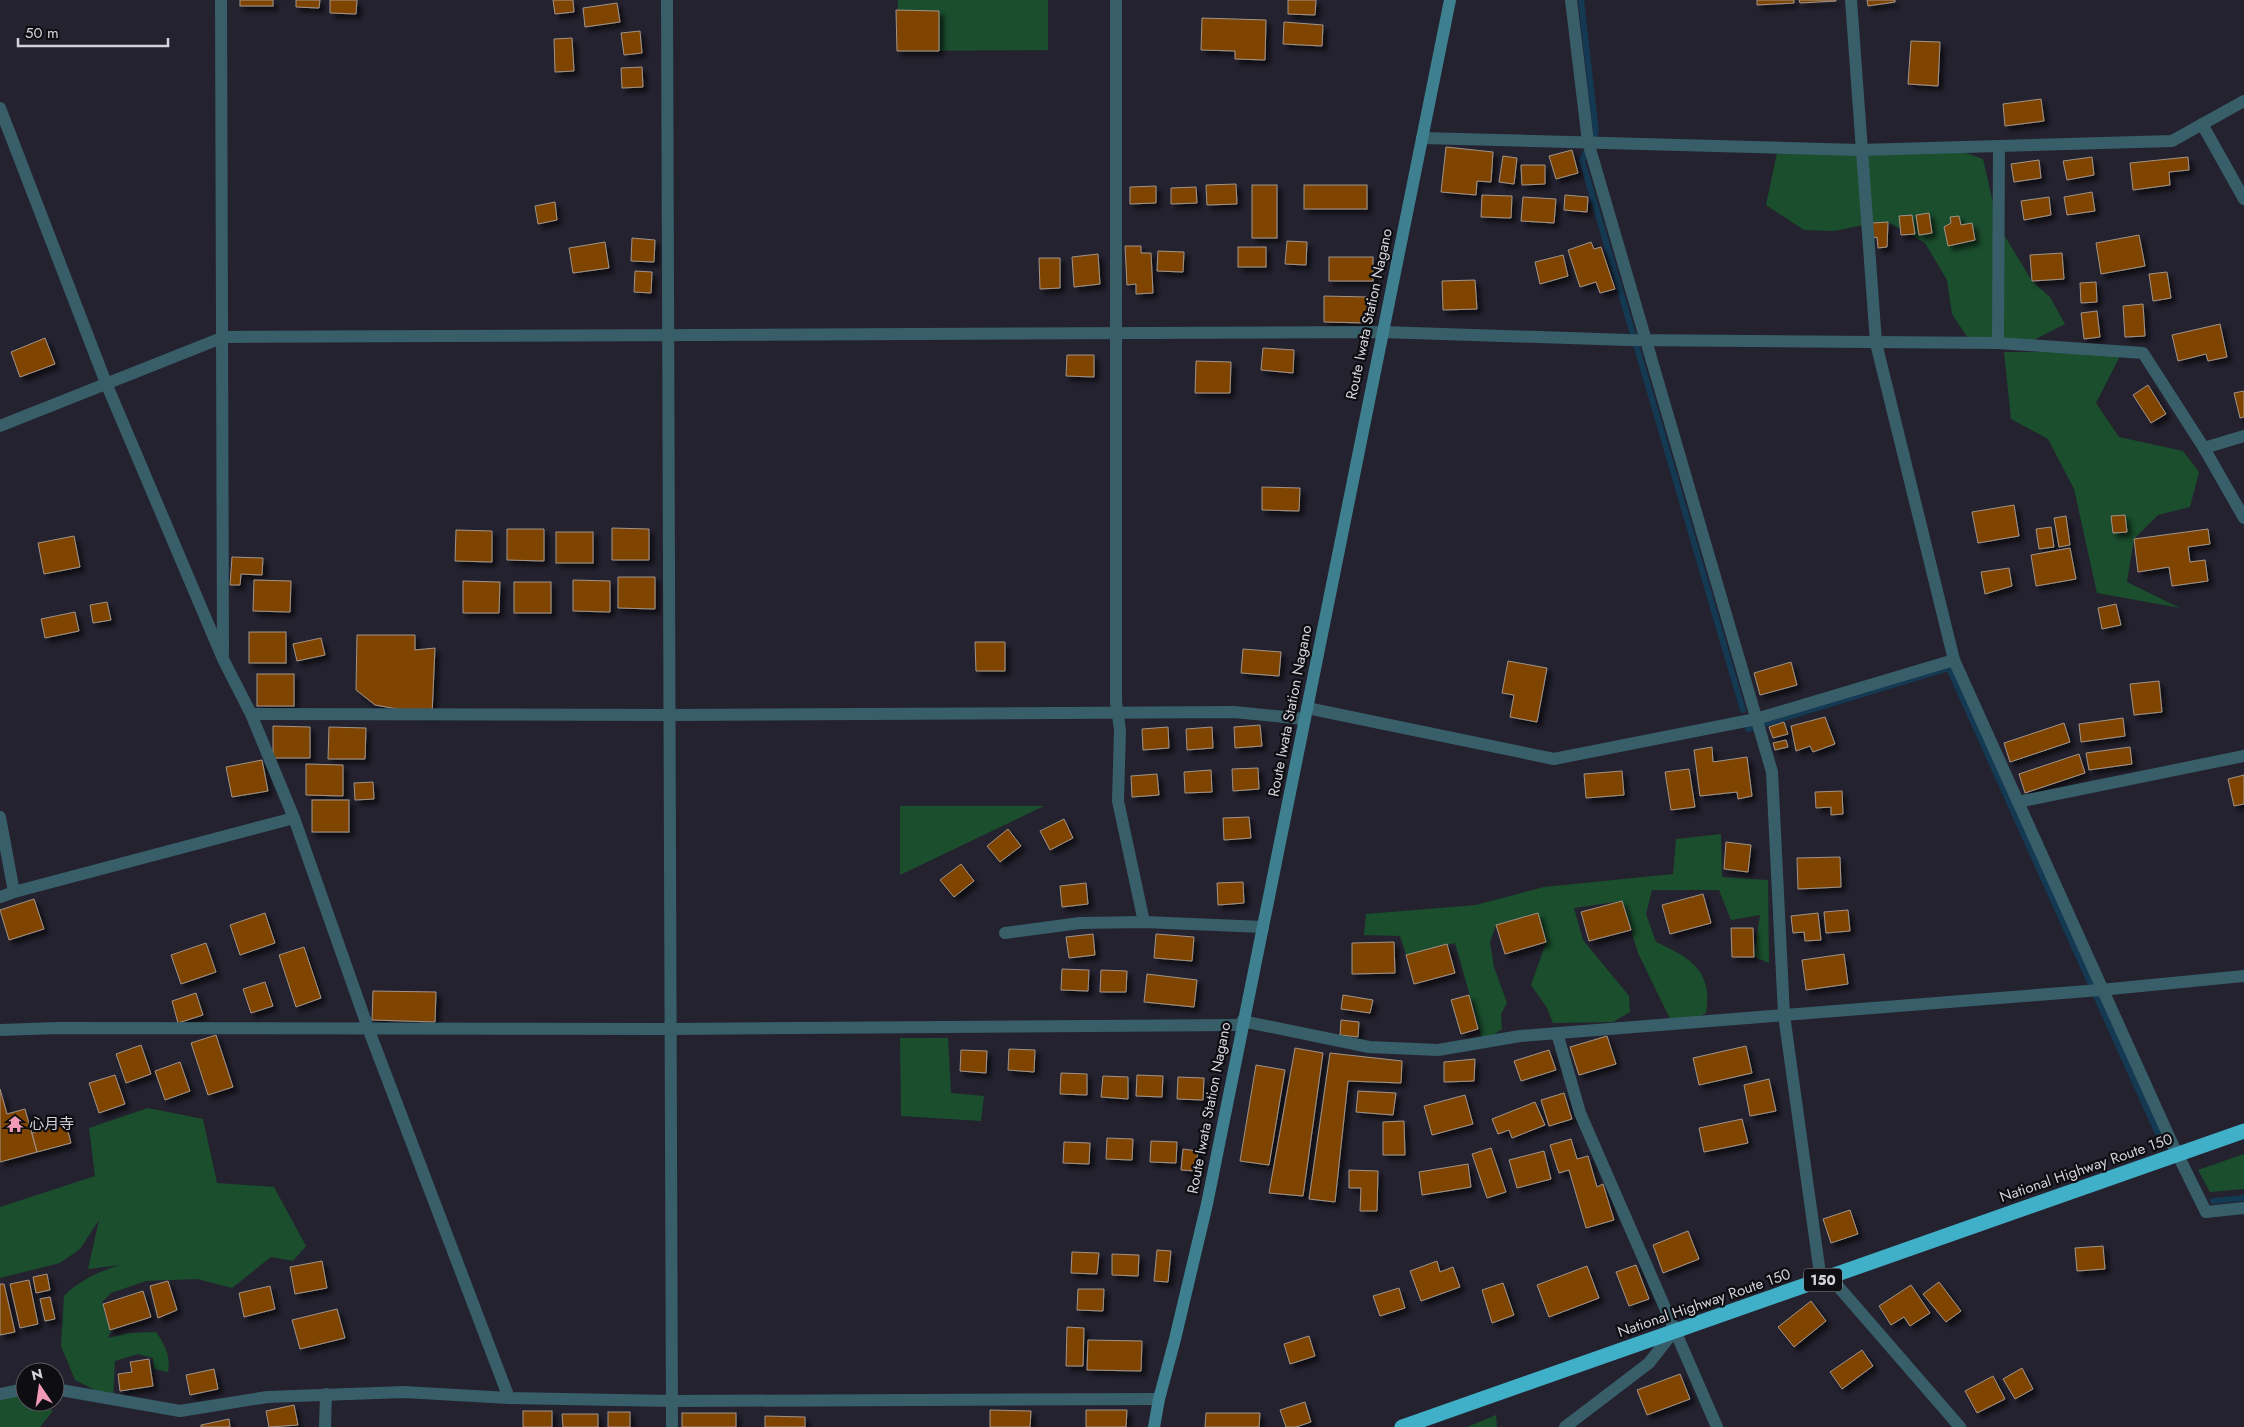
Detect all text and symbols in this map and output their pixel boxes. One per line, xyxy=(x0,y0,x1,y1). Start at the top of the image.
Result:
scale bar xyxy=(18,15,168,47)
text: 50 m xyxy=(25,22,59,44)
street label: Route Iwata Station Nagano xyxy=(1340,226,1398,402)
street label: Route Iwata Station Nagano xyxy=(1263,623,1317,799)
street label: Route Iwata Station Nagano xyxy=(1182,1020,1236,1196)
place label: 心月寺 xyxy=(29,1113,74,1135)
temple icon: 心月寺 xyxy=(5,1114,25,1134)
street label: National Highway Route 150 xyxy=(1997,1128,2175,1208)
street label: National Highway Route 150 xyxy=(1615,1263,1793,1343)
road number: 150 xyxy=(1804,1268,1842,1292)
north arrow xyxy=(15,1362,65,1412)
text: N xyxy=(29,1363,45,1385)

